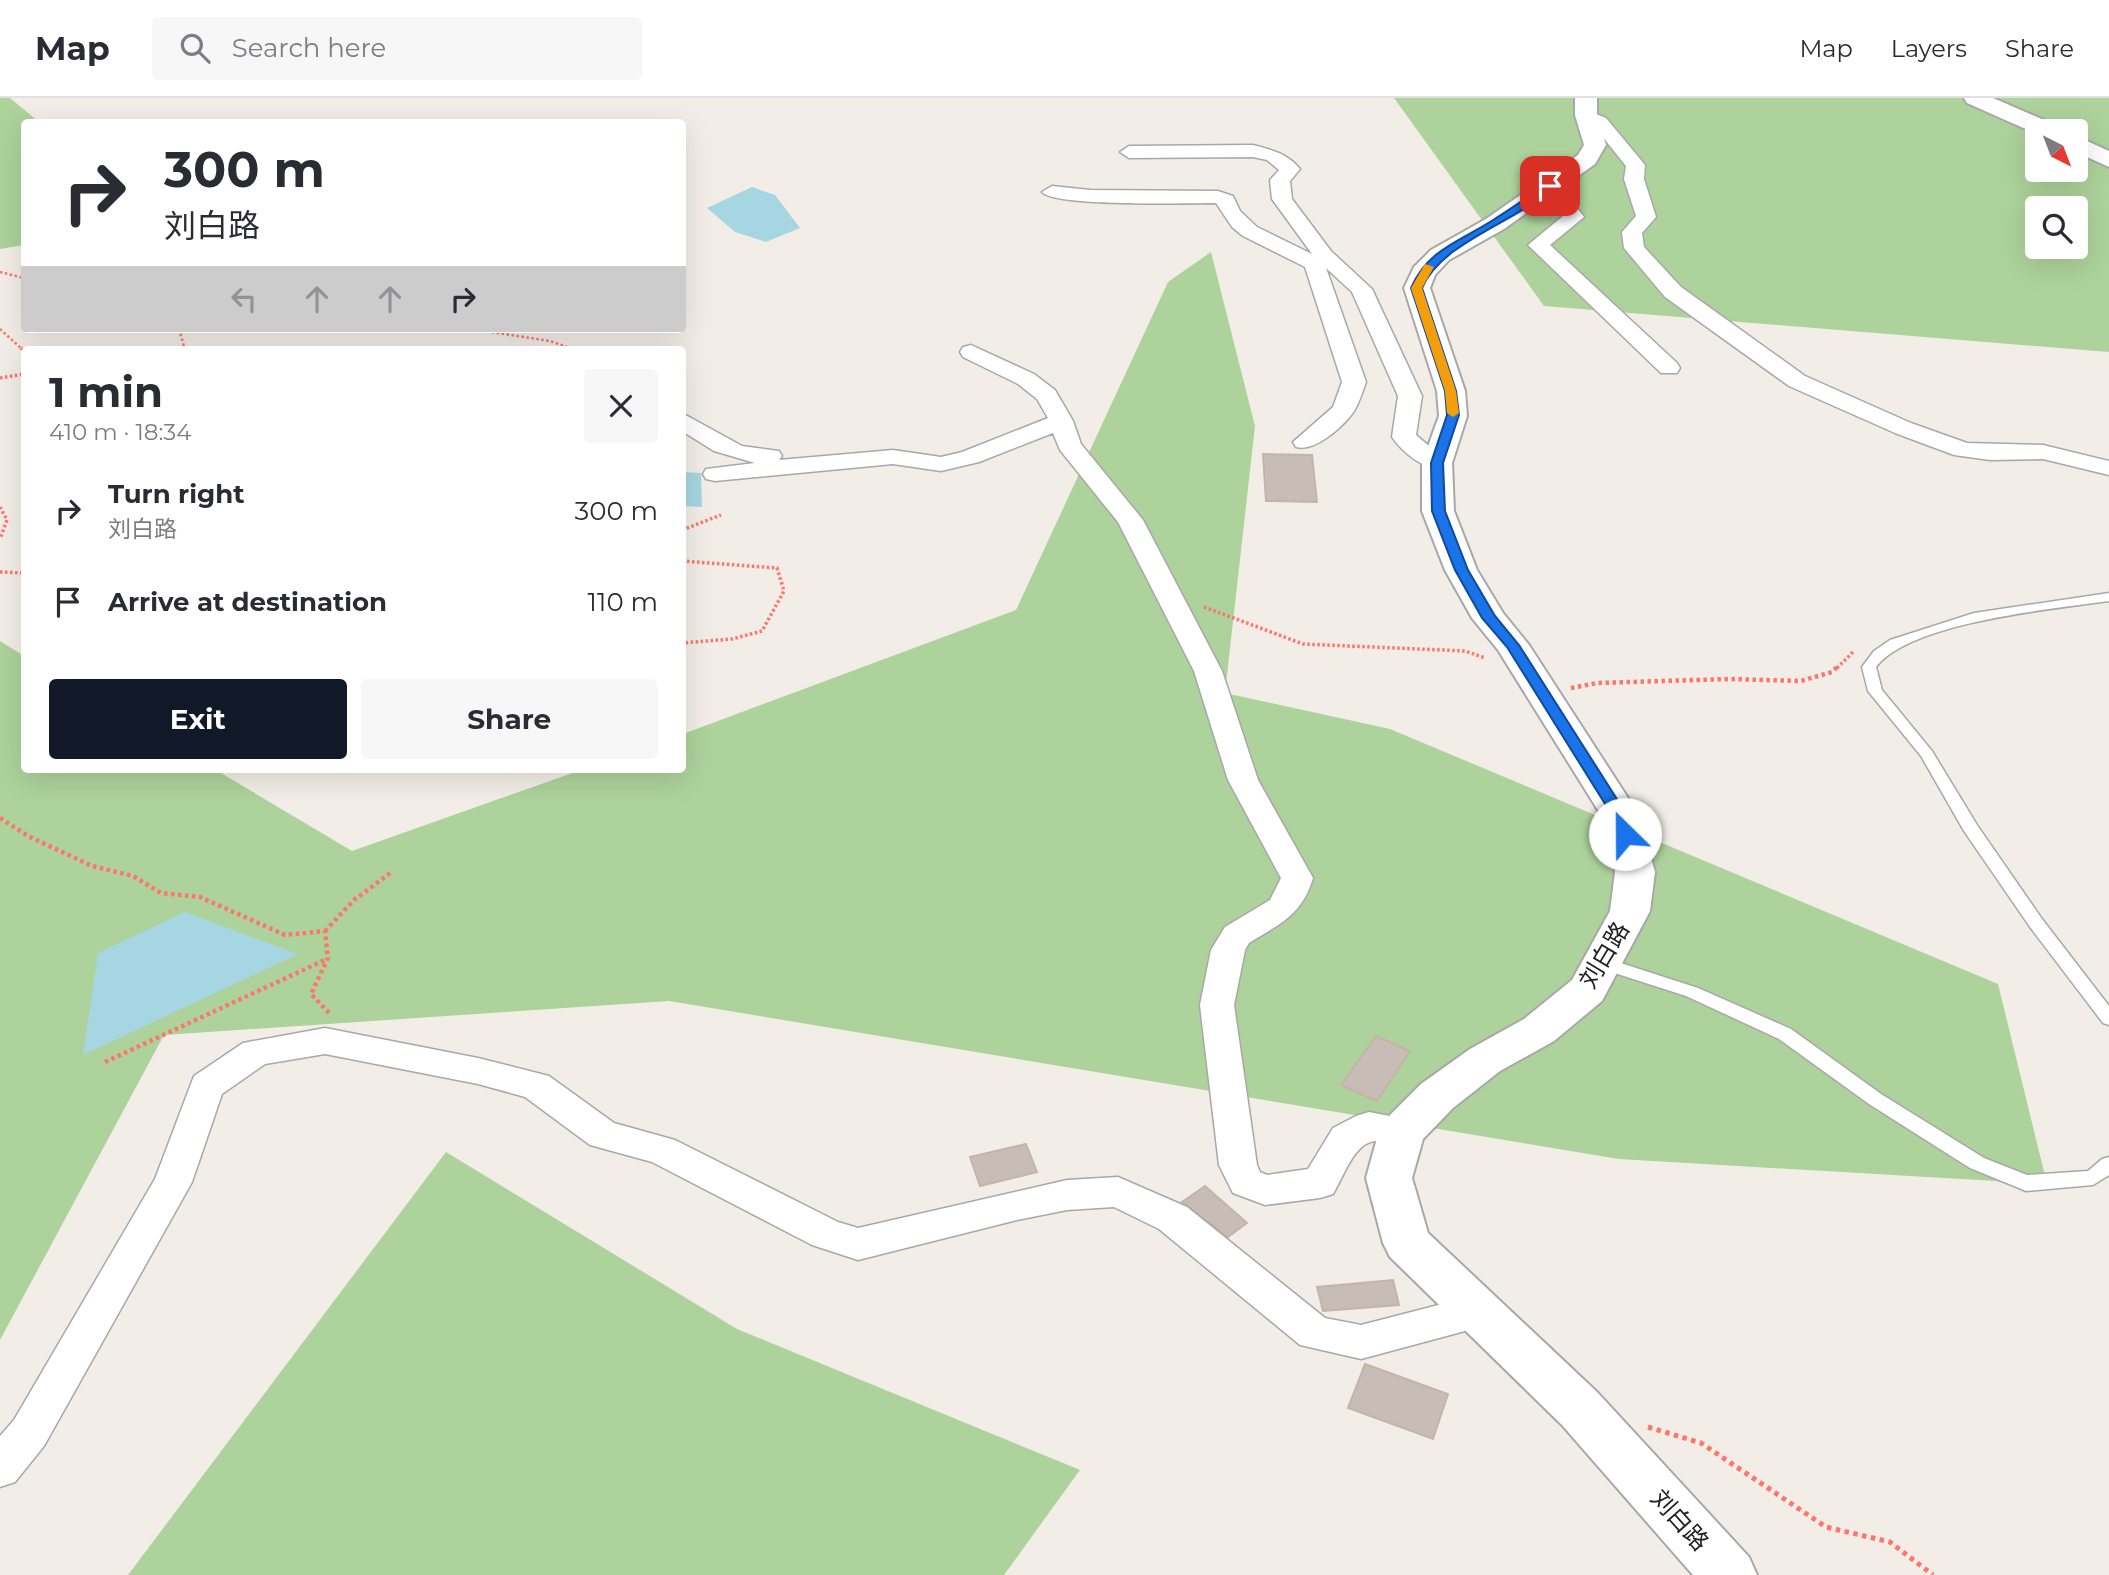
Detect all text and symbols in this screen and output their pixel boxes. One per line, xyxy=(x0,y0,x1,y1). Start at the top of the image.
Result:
search box xyxy=(152,17,642,80)
text: Map xyxy=(35,28,110,68)
icon: search xyxy=(176,29,214,67)
text: Search here xyxy=(232,32,386,64)
text: Map xyxy=(1799,34,1853,63)
text: Layers xyxy=(1891,34,1967,63)
text: Share xyxy=(2005,34,2074,63)
north arrow xyxy=(2025,119,2088,182)
map controls xyxy=(2025,119,2088,259)
text: 300 m xyxy=(164,140,325,199)
icon: right xyxy=(49,147,140,238)
pin xyxy=(1520,156,1580,216)
icon: arrive xyxy=(1531,167,1569,205)
button: search xyxy=(2025,196,2088,259)
text: 刘白路 xyxy=(164,206,260,245)
icon: left xyxy=(225,280,263,318)
icon: ahead xyxy=(298,280,336,318)
icon: ahead xyxy=(371,280,409,318)
icon: right xyxy=(444,280,482,318)
text: 1 min xyxy=(49,366,163,418)
button: close xyxy=(584,369,658,443)
text: 410 m · 18:34 xyxy=(49,418,191,446)
text: Turn right xyxy=(108,478,244,510)
icon: right xyxy=(49,492,87,530)
text: 300 m xyxy=(575,495,658,527)
text: 刘白路 xyxy=(108,515,177,543)
icon: arrive xyxy=(49,583,87,621)
text: Arrive at destination xyxy=(108,586,387,618)
text: 110 m xyxy=(588,586,658,618)
button: Exit xyxy=(49,679,347,759)
button: Share xyxy=(361,679,658,759)
position arrow xyxy=(1588,797,1662,871)
street label: 刘白路 xyxy=(1573,917,1635,993)
street label: 刘白路 xyxy=(1645,1484,1715,1556)

